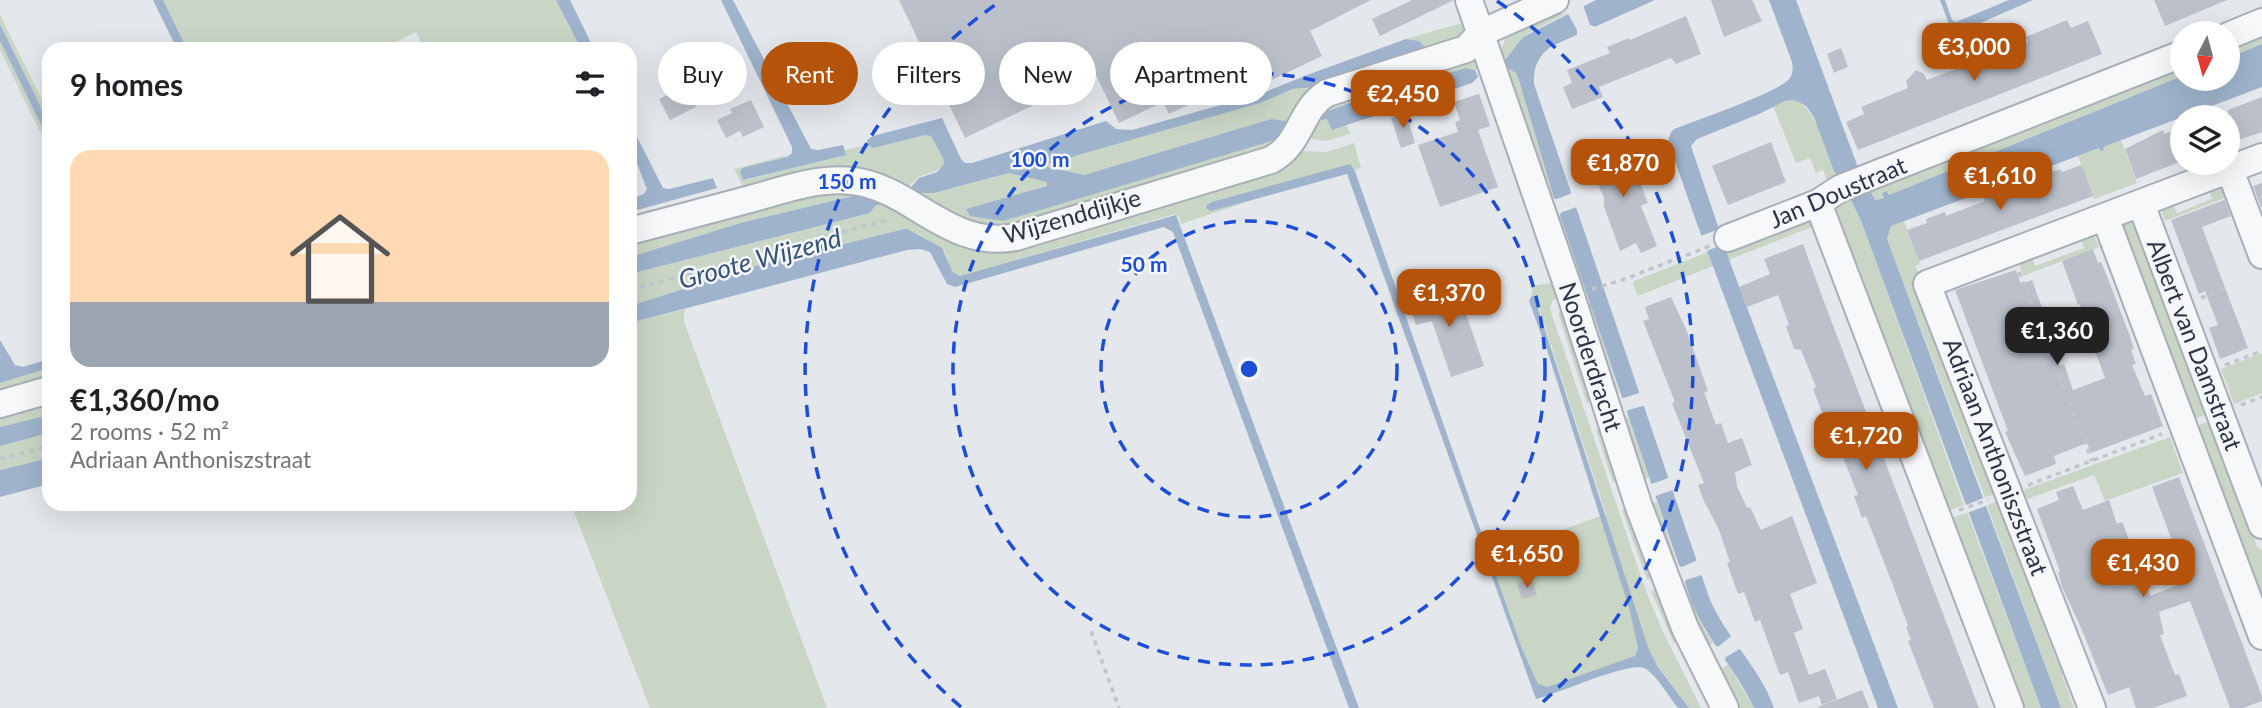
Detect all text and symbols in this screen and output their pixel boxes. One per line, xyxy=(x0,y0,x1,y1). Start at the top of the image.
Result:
north arrow xyxy=(2170,21,2240,91)
map controls xyxy=(2170,21,2240,175)
pin: €3,000 xyxy=(1917,24,2031,83)
text: €3,000 xyxy=(1938,32,2010,60)
chip: Buy xyxy=(658,42,747,105)
chip: Rent xyxy=(761,42,858,105)
chip: Filters xyxy=(872,42,985,105)
chip: New xyxy=(999,42,1096,105)
chip: Apartment xyxy=(1110,42,1272,105)
icon: filters xyxy=(571,65,609,103)
text: 9 homes xyxy=(70,66,183,102)
pin: €2,450 xyxy=(1346,71,1460,130)
text: €2,450 xyxy=(1367,79,1439,107)
button: layers xyxy=(2170,105,2240,175)
pin: €1,870 xyxy=(1566,140,1680,199)
text: 100 m xyxy=(1010,146,1070,171)
text: €1,870 xyxy=(1587,148,1659,176)
street label: Jan Doustraat xyxy=(1765,150,1911,233)
pin: €1,610 xyxy=(1943,152,2057,212)
text: €1,610 xyxy=(1964,161,2036,189)
text: 150 m xyxy=(817,168,877,193)
street label: Wijzenddijkje xyxy=(999,182,1144,249)
icon: home xyxy=(277,196,403,322)
water label: Groote Wijzend xyxy=(675,221,845,295)
street label: Albert van Damstraat xyxy=(2142,235,2249,455)
text: 50 m xyxy=(1120,251,1168,276)
pin: €1,370 xyxy=(1392,270,1506,329)
text: €1,370 xyxy=(1413,278,1485,306)
street label: Noorderdracht xyxy=(1554,278,1629,435)
pin: €1,360 xyxy=(2000,308,2114,367)
text: €1,360 xyxy=(2021,316,2093,344)
street label: Adriaan Anthoniszstraat xyxy=(1938,334,2055,580)
centre of rings xyxy=(1237,357,1261,381)
text: €1,360/mo xyxy=(70,381,219,417)
pin: €1,720 xyxy=(1809,412,1923,472)
text: 2 rooms · 52 m² xyxy=(70,417,229,445)
text: €1,720 xyxy=(1830,421,1902,449)
text: Adriaan Anthoniszstraat xyxy=(70,445,311,473)
pin: €1,650 xyxy=(1470,530,1584,590)
text: €1,650 xyxy=(1491,539,1563,567)
pin: €1,430 xyxy=(2086,540,2200,599)
text: €1,430 xyxy=(2107,548,2179,576)

